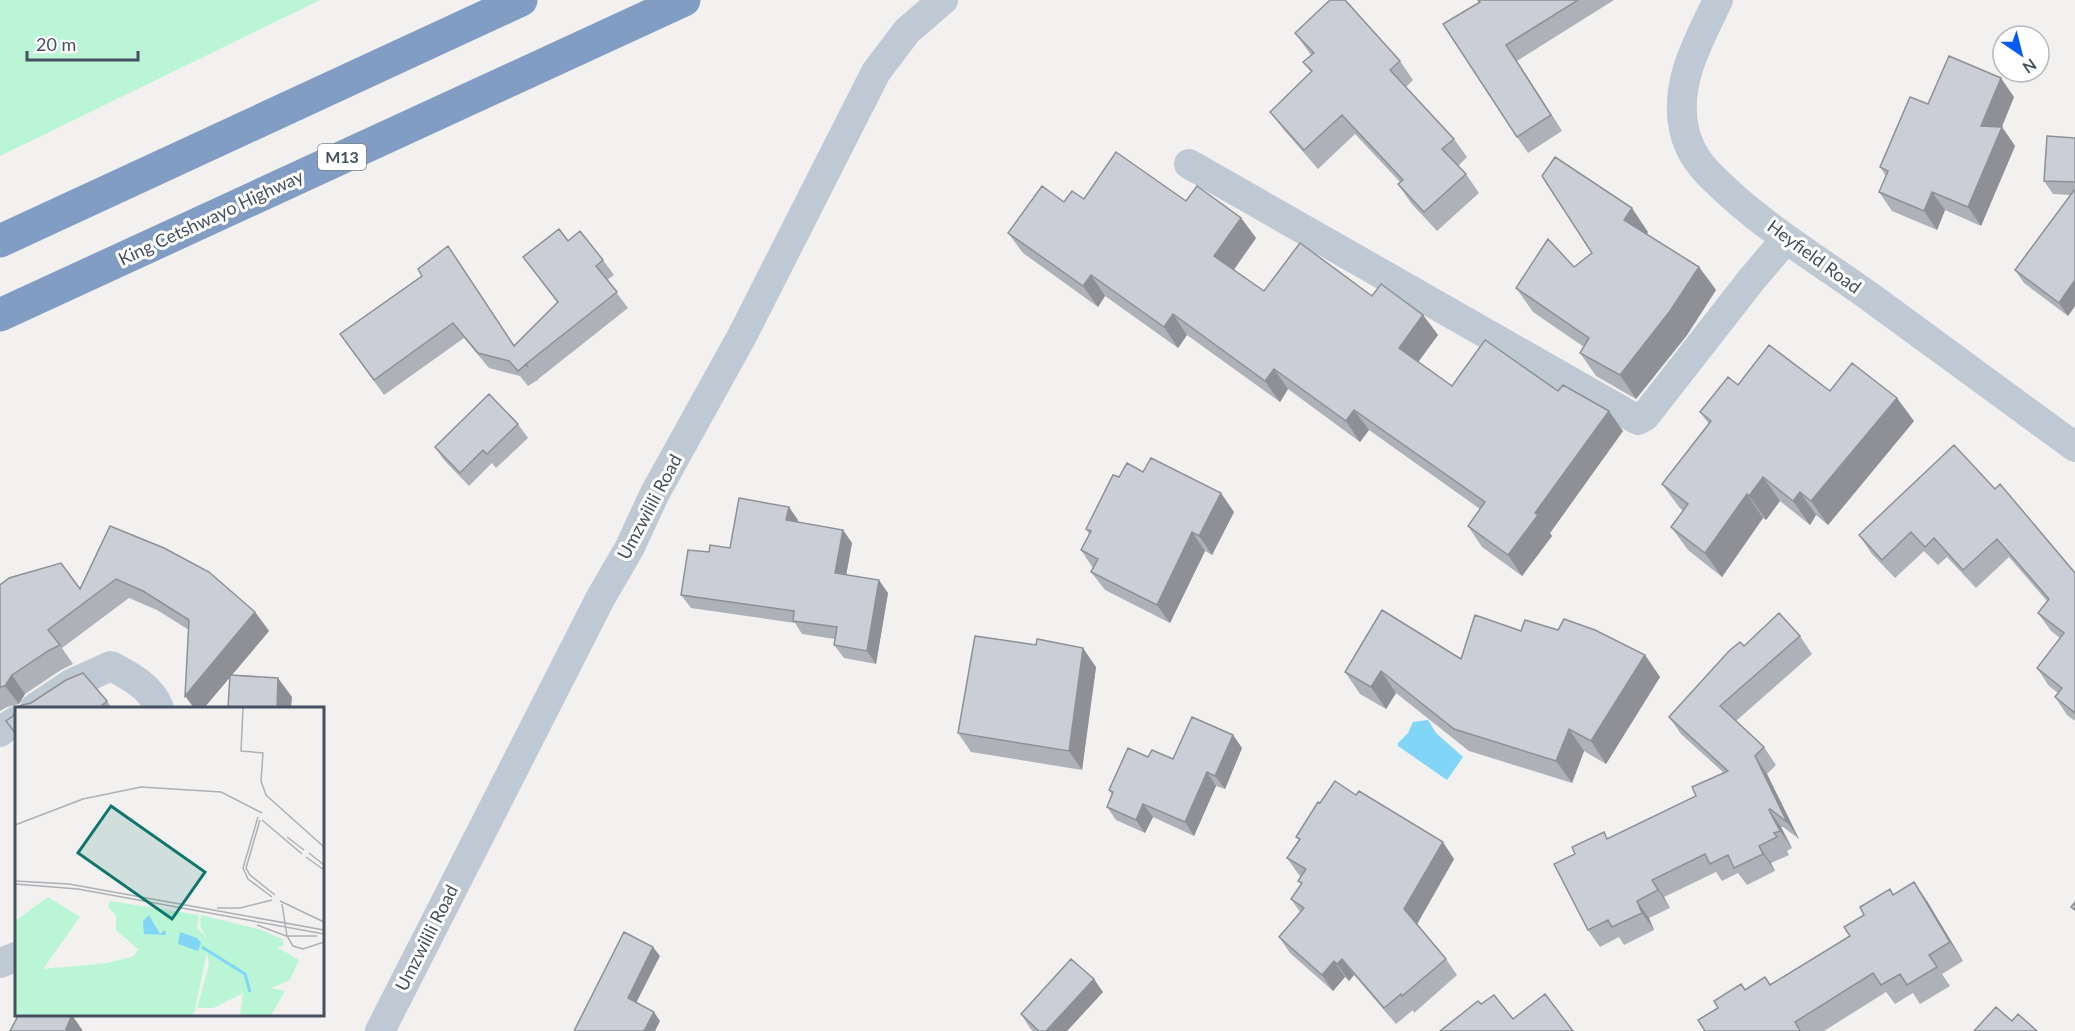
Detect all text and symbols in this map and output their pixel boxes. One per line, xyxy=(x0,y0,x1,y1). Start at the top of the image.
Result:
scale bar xyxy=(27,24,138,62)
north arrow xyxy=(1991,24,2051,84)
text: 20 m xyxy=(36,33,76,55)
text: N xyxy=(2019,55,2040,78)
road number: M13 xyxy=(318,144,366,170)
street label: King Cetshwayo Highway xyxy=(115,164,307,270)
street label: Heyfield Road xyxy=(1763,215,1866,298)
street label: Umzwilili Road xyxy=(612,450,686,563)
inset map xyxy=(15,707,324,1016)
street label: Umzwilili Road xyxy=(390,881,462,994)

